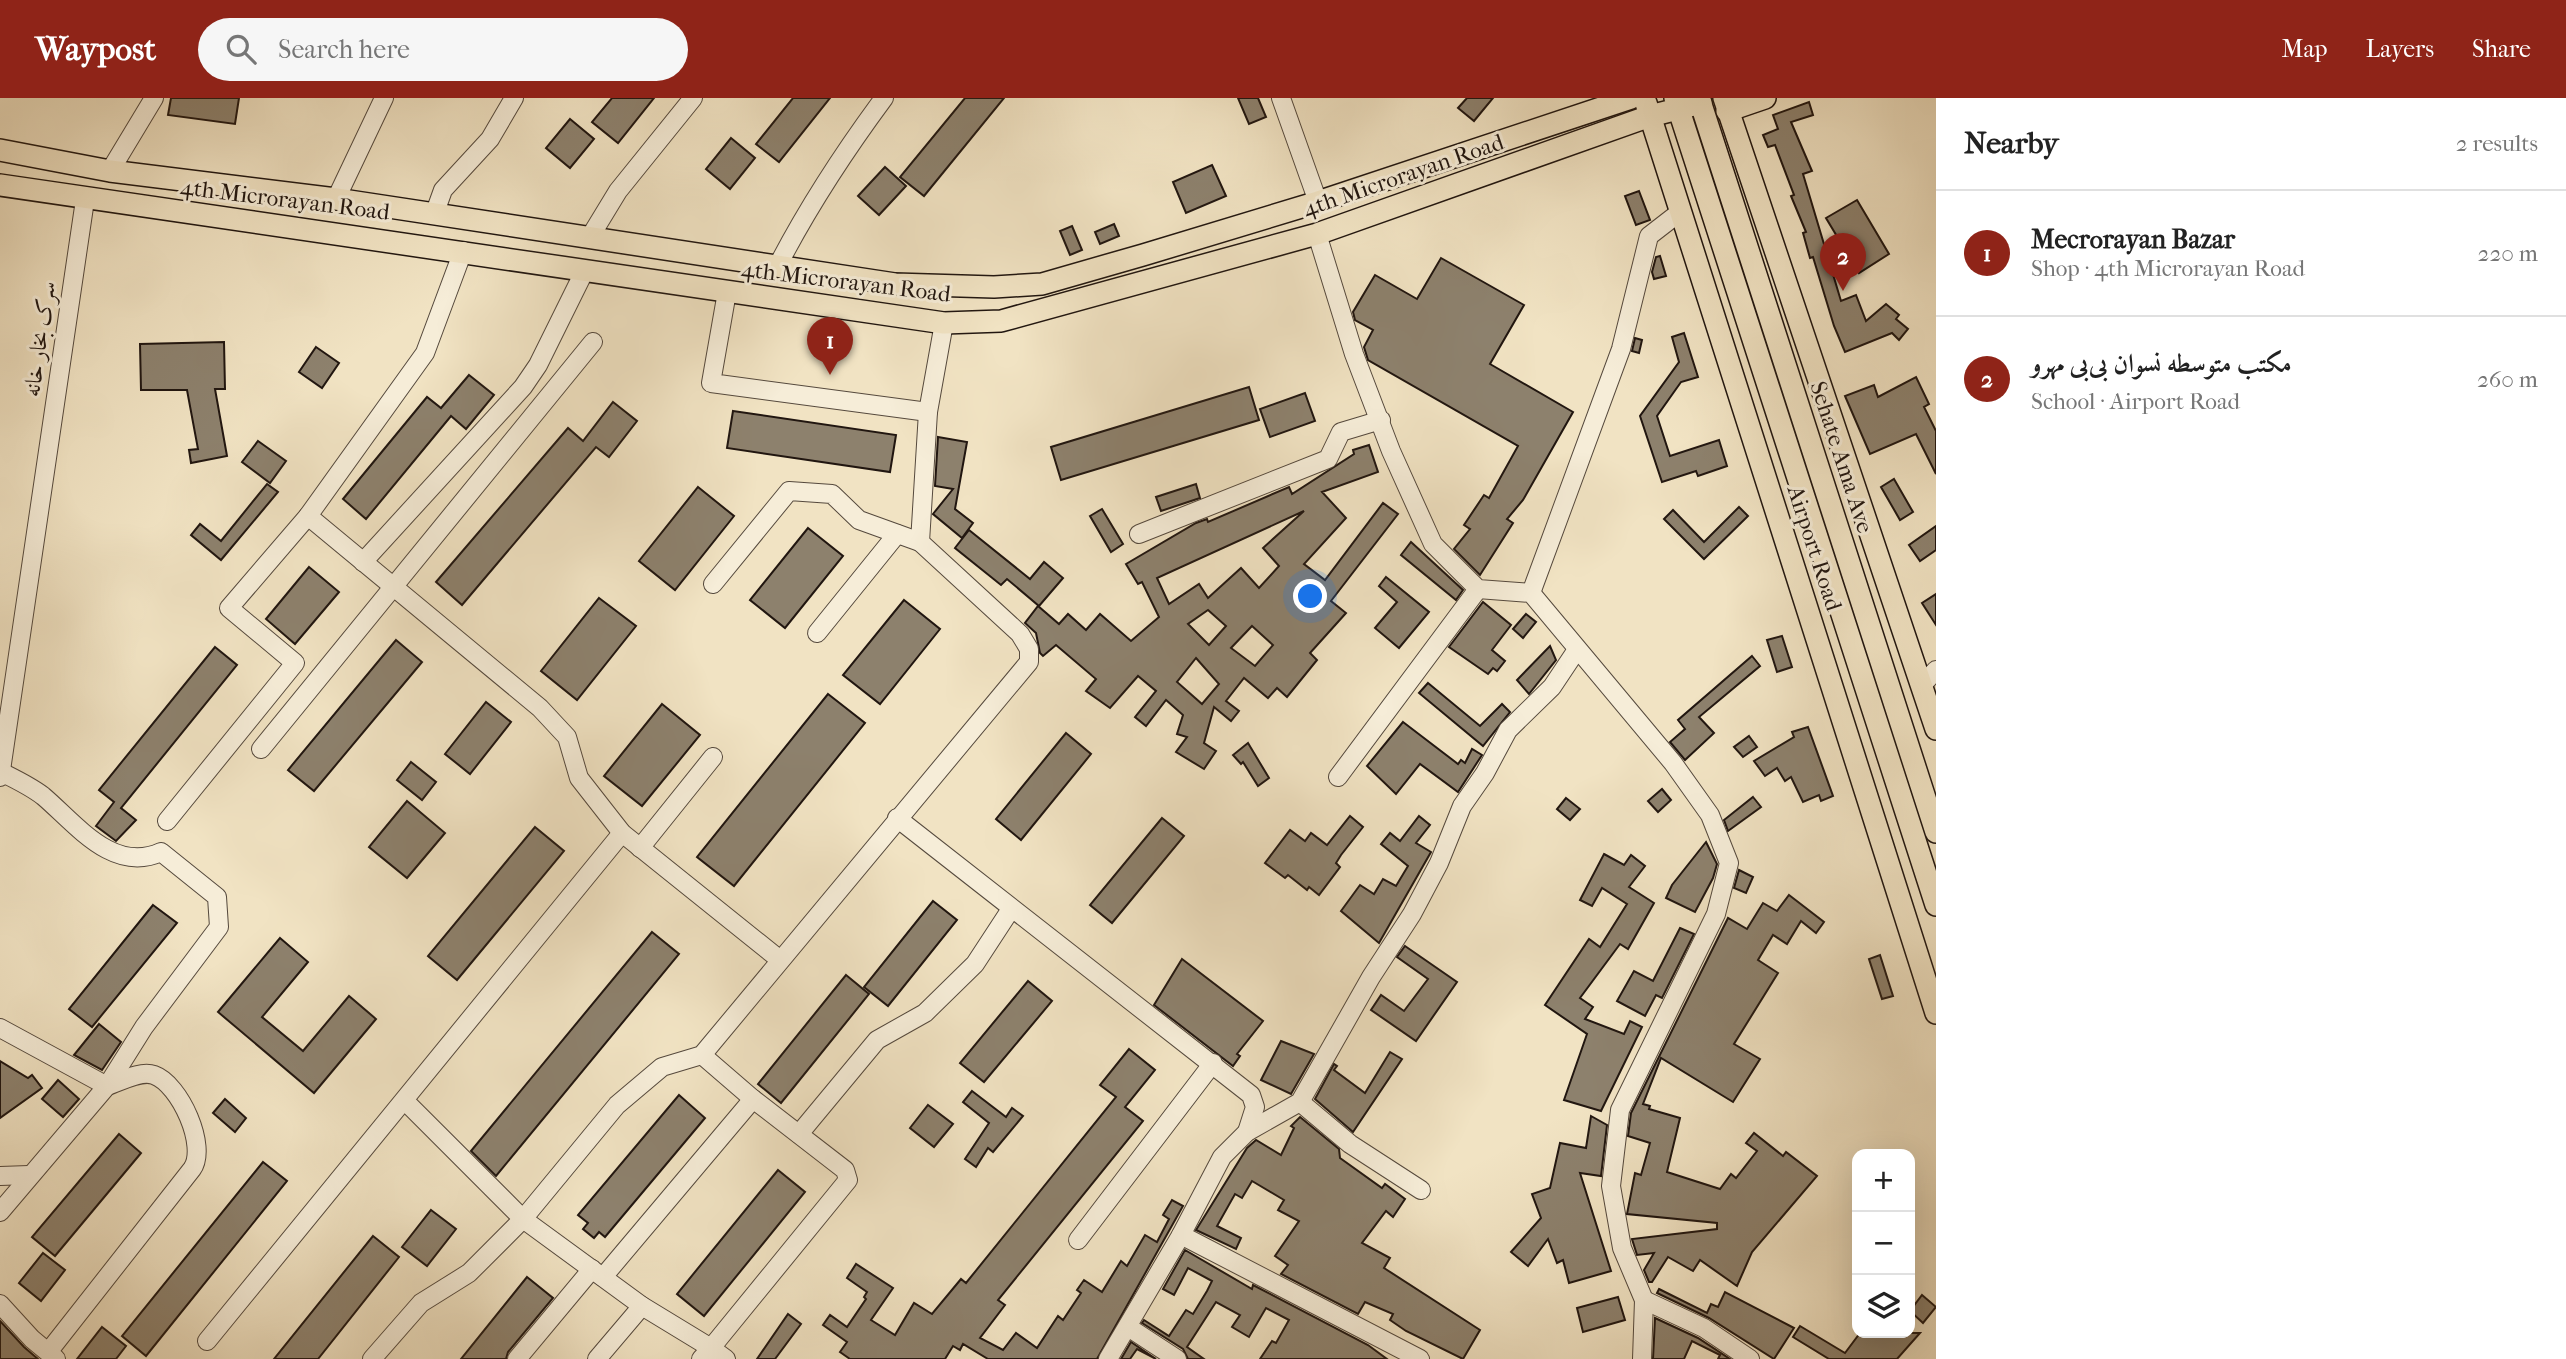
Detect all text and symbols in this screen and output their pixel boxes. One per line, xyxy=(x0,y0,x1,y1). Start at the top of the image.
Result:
search box xyxy=(198,18,688,81)
text: Waypost xyxy=(35,30,156,69)
icon: search xyxy=(222,30,260,68)
text: Search here xyxy=(278,34,410,65)
text: Map xyxy=(2282,35,2328,63)
text: Layers xyxy=(2366,35,2434,63)
text: Share xyxy=(2472,35,2531,63)
text: Nearby xyxy=(1964,126,2059,161)
street label: 4th Microrayan Road xyxy=(1299,128,1508,223)
text: 2 results xyxy=(2456,130,2538,157)
street label: 4th Microrayan Road xyxy=(179,173,392,226)
text: Mecrorayan Bazar xyxy=(2031,224,2235,255)
pin: 2 xyxy=(1820,233,1866,291)
text: 1 xyxy=(1983,240,1991,267)
text: 220 m xyxy=(2478,240,2538,267)
street label: 4th Microrayan Road xyxy=(740,255,953,308)
text: Shop · 4th Microrayan Road xyxy=(2031,255,2305,282)
street label: سرک بخار خانه xyxy=(18,280,63,399)
pin: 1 xyxy=(807,317,853,375)
text: مکتب متوسطه نسوان بی‌بی مهرو xyxy=(2031,348,2292,379)
text: 2 xyxy=(1981,366,1993,393)
text: 260 m xyxy=(2477,366,2538,393)
street label: Sehate Ama Ave xyxy=(1804,378,1879,536)
text: School · Airport Road xyxy=(2031,388,2240,415)
street label: Airport Road xyxy=(1781,481,1848,615)
your location xyxy=(1293,579,1327,613)
map controls xyxy=(1852,1149,1915,1338)
button: + xyxy=(1852,1149,1915,1212)
button: − xyxy=(1852,1212,1915,1275)
button: layers xyxy=(1852,1275,1915,1338)

